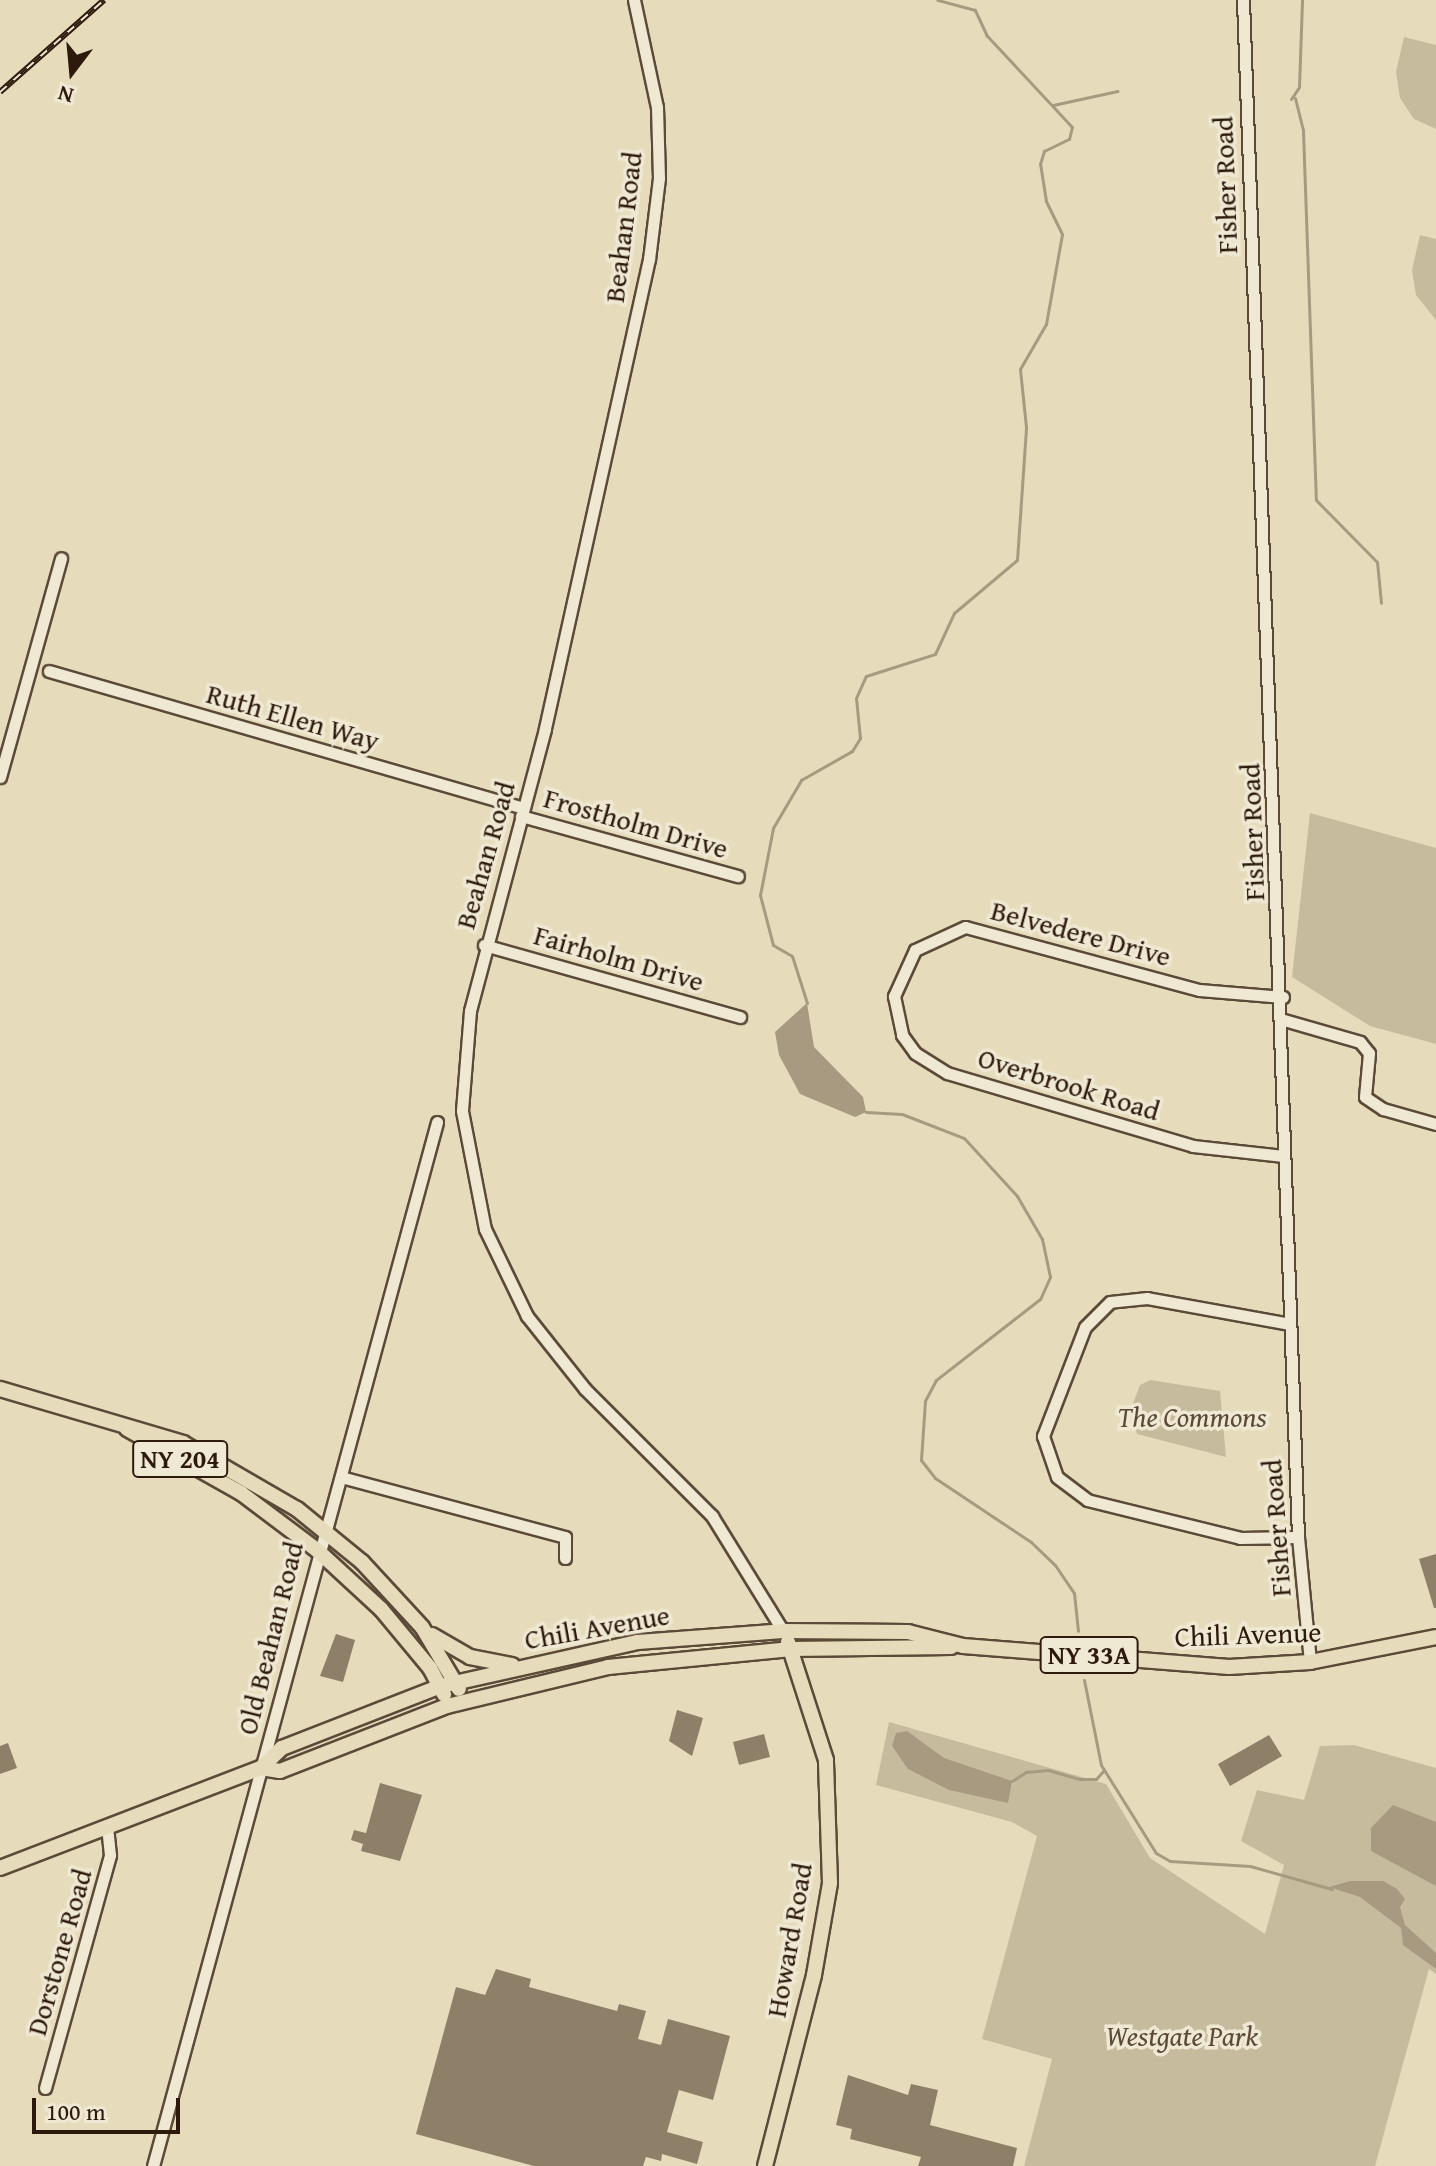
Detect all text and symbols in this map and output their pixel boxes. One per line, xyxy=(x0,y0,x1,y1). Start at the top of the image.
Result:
north arrow xyxy=(32,32,112,112)
text: N xyxy=(54,78,77,112)
street label: Fisher Road xyxy=(1206,116,1244,254)
street label: Beahan Road xyxy=(597,150,649,304)
street label: Ruth Ellen Way xyxy=(203,676,383,758)
street label: Fisher Road xyxy=(1233,763,1271,901)
street label: Beahan Road xyxy=(448,777,522,933)
street label: Frostholm Drive xyxy=(540,781,732,865)
street label: Belvedere Drive xyxy=(987,893,1175,973)
street label: Fairholm Drive xyxy=(530,918,708,998)
street label: Overbrook Road xyxy=(974,1040,1164,1128)
park label: The Commons xyxy=(1117,1400,1267,1434)
road number: NY 204 xyxy=(132,1437,228,1481)
street label: Fisher Road xyxy=(1254,1458,1298,1598)
street label: Old Beahan Road xyxy=(230,1538,310,1738)
street label: Chili Avenue xyxy=(522,1598,672,1656)
street label: Chili Avenue xyxy=(1174,1615,1322,1653)
road number: NY 33A xyxy=(1039,1633,1139,1677)
street label: Howard Road xyxy=(759,1860,819,2020)
street label: Dorstone Road xyxy=(19,1865,99,2039)
park label: Westgate Park xyxy=(1106,2019,1258,2053)
scale bar xyxy=(36,2082,184,2132)
text: 100 m xyxy=(46,2094,106,2129)

